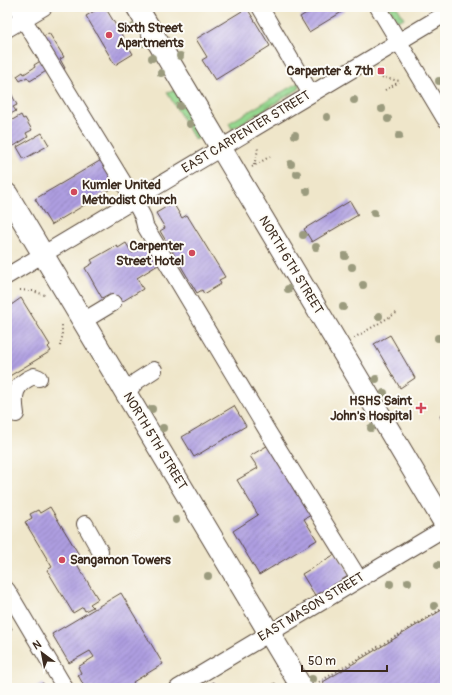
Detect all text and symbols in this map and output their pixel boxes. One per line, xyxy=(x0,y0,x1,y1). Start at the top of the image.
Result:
place label: Sixth Street Apartments xyxy=(117,20,184,51)
marker: Sixth Street Apartments xyxy=(104,30,114,40)
place label: Carpenter & 7th xyxy=(286,63,373,79)
marker: Carpenter & 7th xyxy=(376,66,386,76)
street label: EAST CARPENTER STREET xyxy=(179,87,313,177)
place label: Kumler United Methodist Church xyxy=(82,177,177,208)
marker: Kumler United Methodist Church xyxy=(69,187,79,197)
street label: NORTH 6TH STREET xyxy=(255,213,327,317)
place label: Carpenter Street Hotel xyxy=(116,238,184,269)
marker: Carpenter Street Hotel xyxy=(187,248,197,258)
street label: NORTH 5TH STREET xyxy=(120,389,190,493)
place label: HSHS Saint John's Hospital xyxy=(330,393,413,424)
marker: HSHS Saint John's Hospital xyxy=(415,402,427,414)
place label: Sangamon Towers xyxy=(70,552,171,568)
marker: Sangamon Towers xyxy=(57,555,67,565)
street label: EAST MASON STREET xyxy=(255,569,367,645)
north arrow xyxy=(22,633,62,673)
text: N xyxy=(30,637,44,652)
scale bar xyxy=(302,647,387,673)
text: 50 m xyxy=(308,654,336,669)

